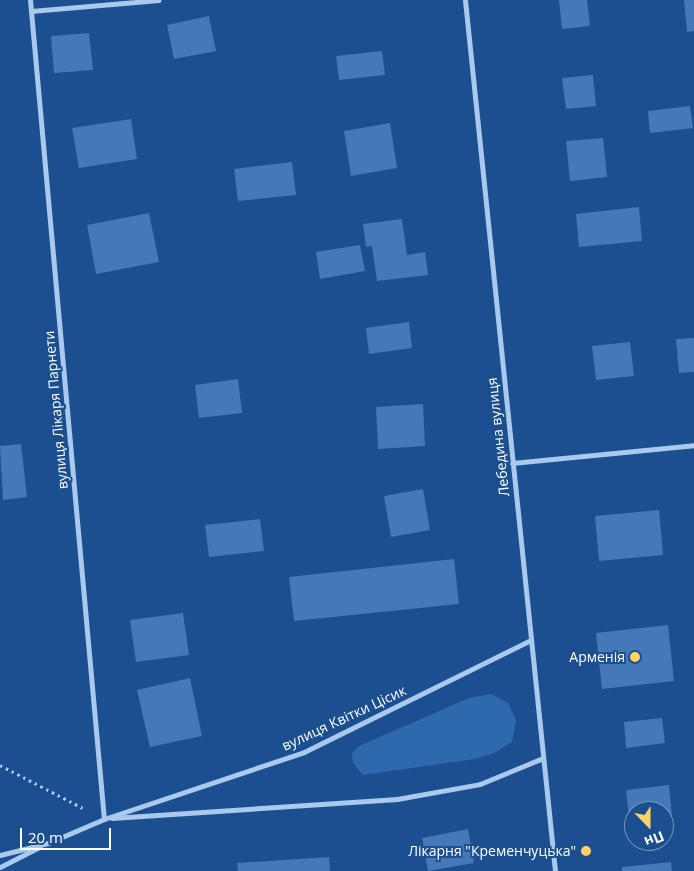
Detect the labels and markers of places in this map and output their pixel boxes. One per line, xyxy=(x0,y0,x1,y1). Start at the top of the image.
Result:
place label: Арменія xyxy=(569,649,625,665)
marker: Арменія xyxy=(629,651,641,663)
place label: Лікарня "Кременчуцька" xyxy=(408,843,576,859)
marker: Лікарня "Кременчуцька" xyxy=(580,845,592,857)

